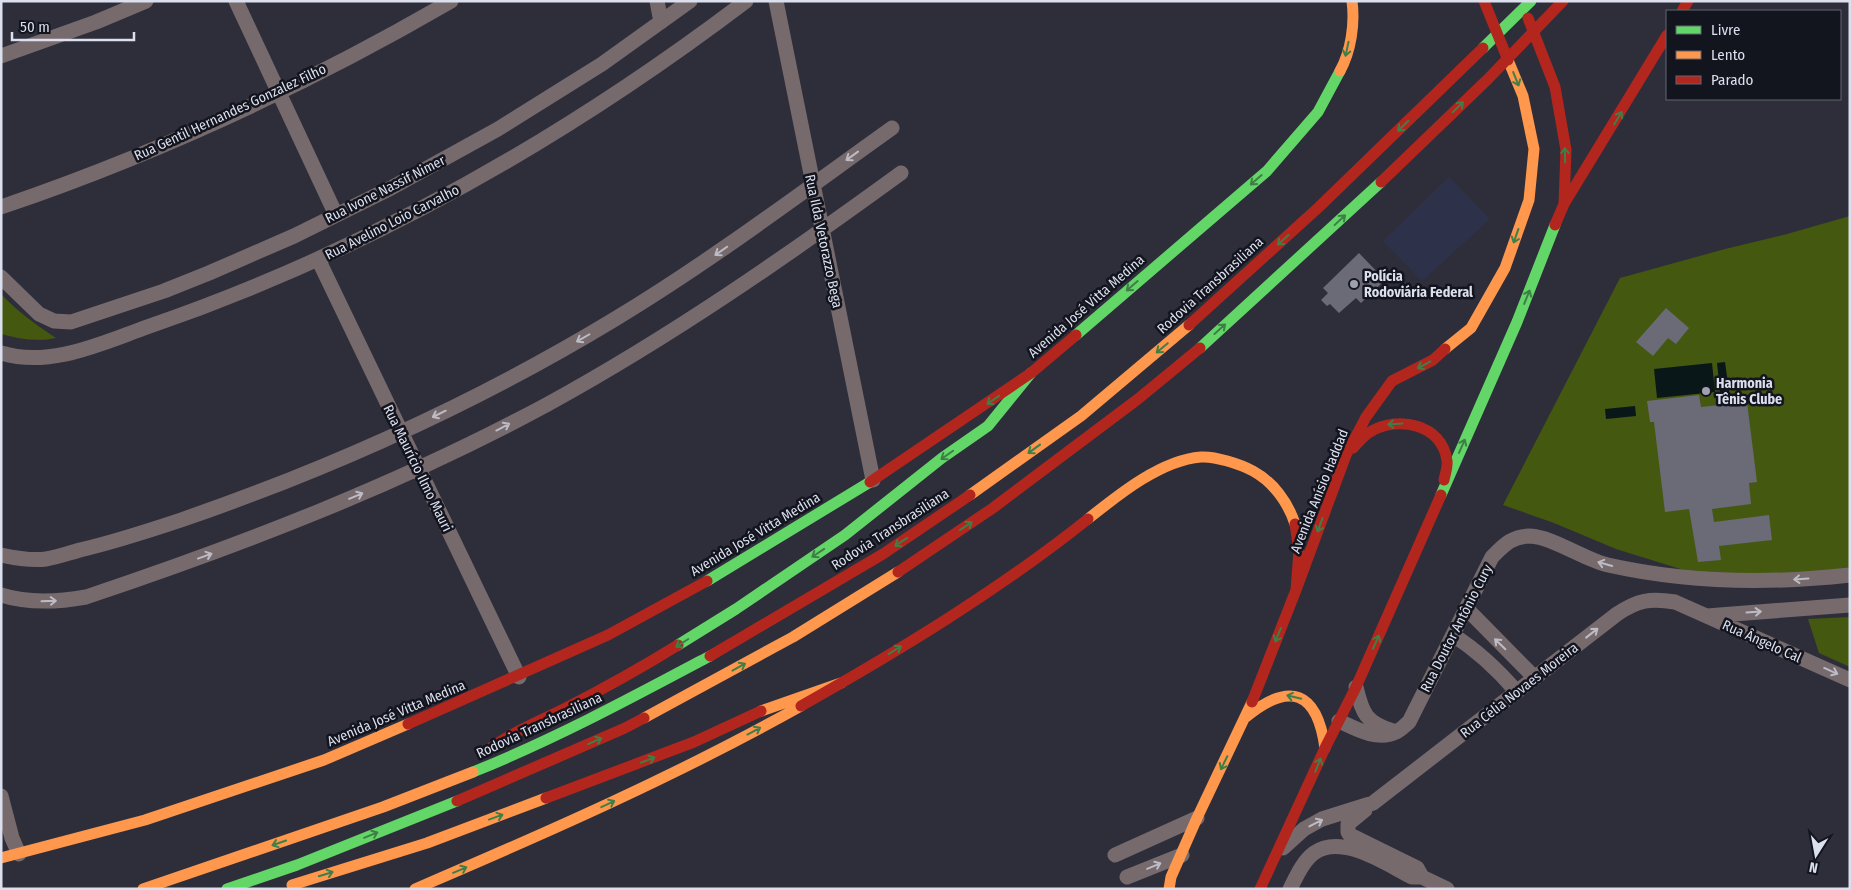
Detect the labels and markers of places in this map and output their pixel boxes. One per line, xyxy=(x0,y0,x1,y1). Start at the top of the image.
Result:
place label: Polícia Rodoviária Federal xyxy=(1364,268,1473,301)
marker: Polícia Rodoviária Federal xyxy=(1348,278,1360,290)
place label: Harmonia Tênis Clube xyxy=(1716,375,1782,408)
marker: Harmonia Tênis Clube xyxy=(1700,385,1712,397)

